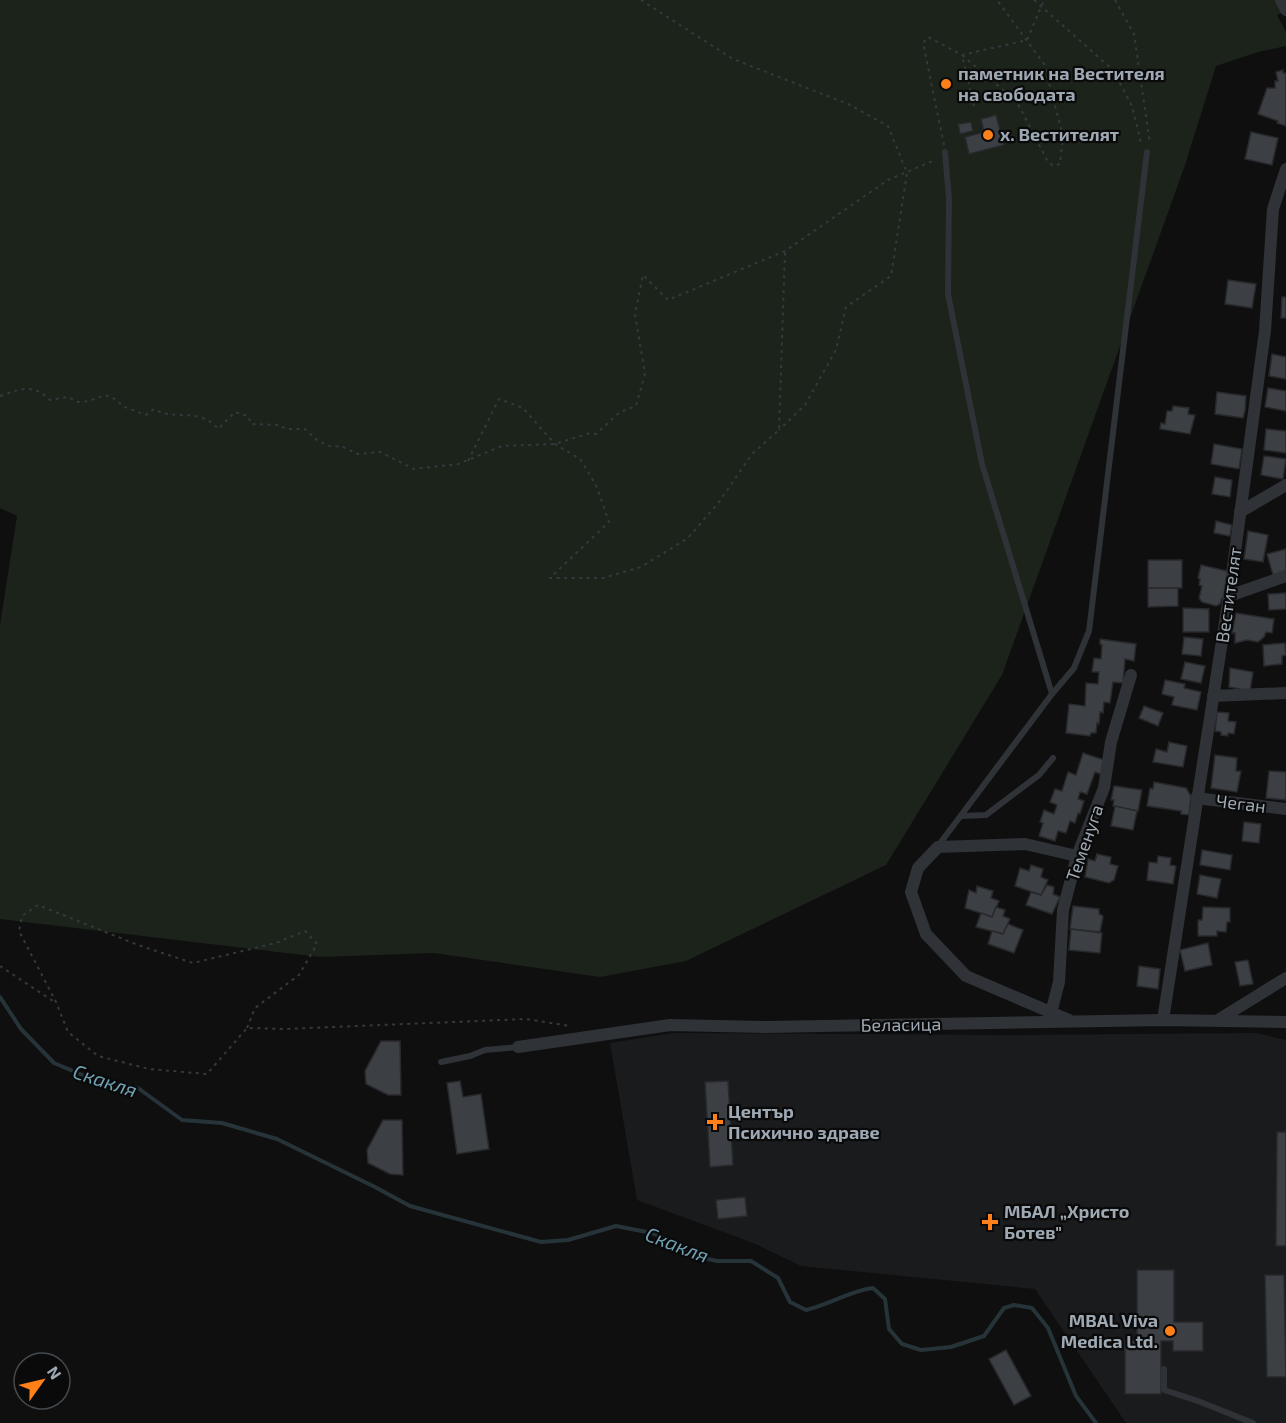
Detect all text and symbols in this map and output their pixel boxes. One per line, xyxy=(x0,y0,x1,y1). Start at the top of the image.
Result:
place label: паметник на Вестителя на свободата xyxy=(958,62,1165,105)
marker: паметник на Вестителя на свободата xyxy=(939,77,953,91)
place label: х. Вестителят xyxy=(1000,123,1119,145)
marker: х. Вестителят xyxy=(981,128,995,142)
street label: Вестителят xyxy=(1210,546,1246,644)
street label: Чеган xyxy=(1215,789,1267,817)
street label: Теменуга xyxy=(1061,801,1107,884)
street label: Беласица xyxy=(860,1012,941,1036)
water label: Скакля xyxy=(70,1058,140,1102)
place label: Център Психично здраве xyxy=(728,1100,880,1143)
marker: Център Психично здраве xyxy=(706,1113,724,1131)
place label: МБАЛ „Христо Ботев" xyxy=(1004,1200,1129,1243)
marker: МБАЛ „Христо Ботев" xyxy=(981,1213,999,1231)
water label: Скакля xyxy=(642,1221,712,1267)
place label: MBAL Viva Medica Ltd. xyxy=(1061,1309,1158,1352)
marker: MBAL Viva Medica Ltd. xyxy=(1163,1324,1177,1338)
north arrow xyxy=(12,1351,72,1411)
text: N xyxy=(44,1362,66,1382)

